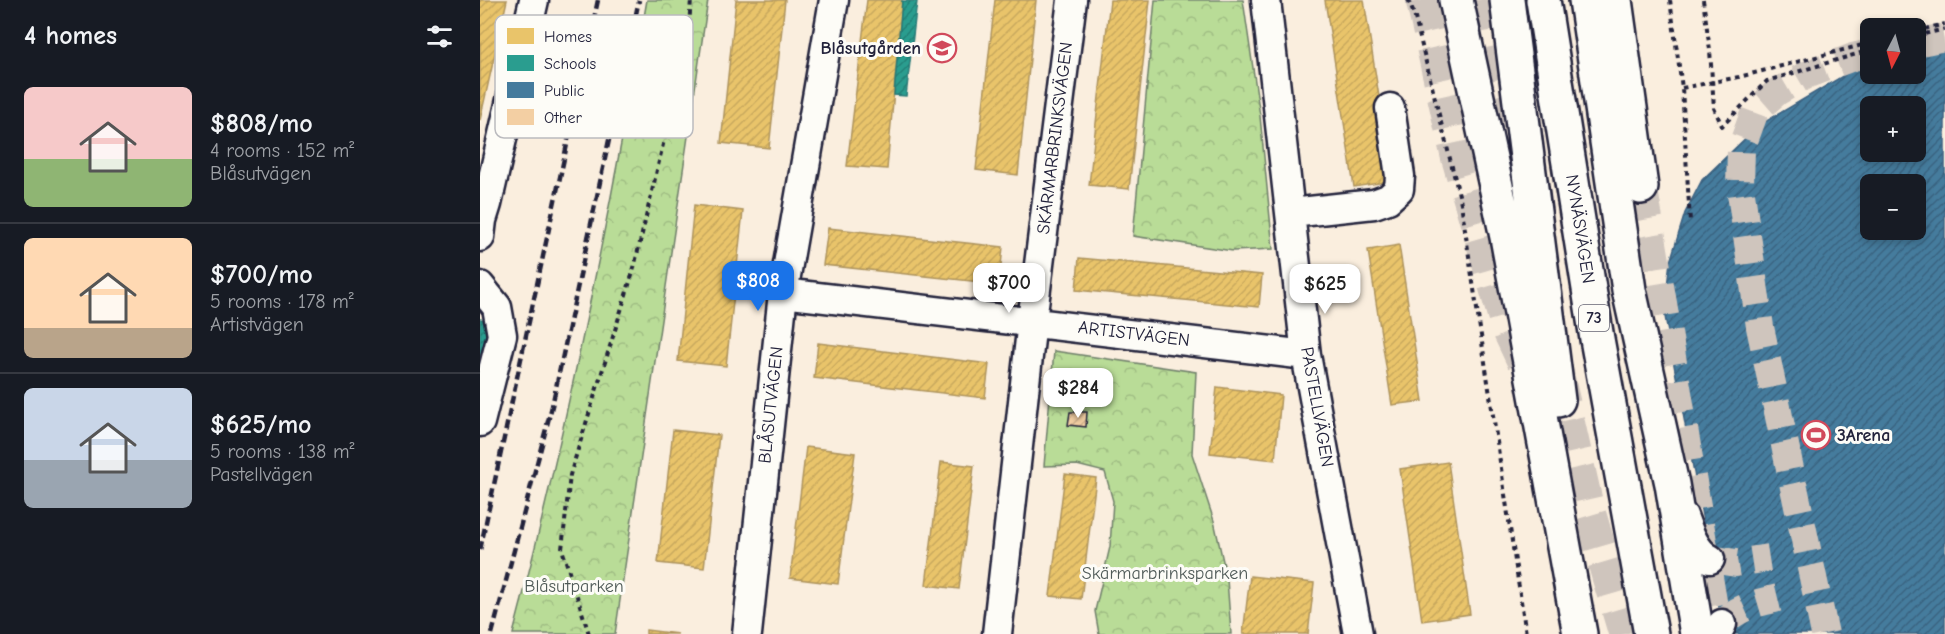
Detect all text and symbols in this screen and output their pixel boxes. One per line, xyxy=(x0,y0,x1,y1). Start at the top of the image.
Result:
legend xyxy=(495,15,693,138)
north arrow xyxy=(1860,18,1926,84)
map controls xyxy=(1860,18,1926,240)
icon: filters xyxy=(423,20,456,53)
text: 4 homes xyxy=(24,21,117,51)
text: Homes xyxy=(544,28,592,46)
school or university icon: Blåsutgården xyxy=(926,32,958,64)
place label: Blåsutgården xyxy=(820,38,921,59)
street label: SKÄRMARBRINKSVÄGEN xyxy=(1033,41,1077,235)
text: Schools xyxy=(544,55,597,73)
text: Public xyxy=(544,82,585,100)
button: + xyxy=(1860,96,1926,162)
text: $808/mo xyxy=(210,109,313,139)
text: Other xyxy=(544,109,582,127)
icon: home xyxy=(72,111,144,183)
text: 4 rooms · 152 m² xyxy=(210,139,354,162)
text: Blåsutvägen xyxy=(210,162,311,185)
street label: NYNÄSVÄGEN xyxy=(1561,173,1599,285)
button: − xyxy=(1860,174,1926,240)
text: $700/mo xyxy=(210,260,313,290)
pin: $808 xyxy=(722,261,794,312)
icon: home xyxy=(72,262,144,334)
pin: $700 xyxy=(973,263,1045,314)
pin: $625 xyxy=(1289,264,1361,315)
text: $808 xyxy=(736,269,780,292)
text: $700 xyxy=(987,271,1031,294)
text: $625 xyxy=(1303,272,1347,295)
text: 5 rooms · 178 m² xyxy=(210,290,354,313)
road number: 73 xyxy=(1579,305,1609,331)
text: Artistvägen xyxy=(210,313,304,336)
street label: ARTISTVÄGEN xyxy=(1077,317,1191,351)
street label: BLÅSUTVÄGEN xyxy=(753,345,788,465)
street label: PASTELLVÄGEN xyxy=(1296,345,1338,469)
pin: $284 xyxy=(1042,368,1114,419)
text: $284 xyxy=(1057,376,1099,399)
text: $625/mo xyxy=(210,410,312,440)
icon: home xyxy=(72,412,144,484)
sports icon: 3Arena xyxy=(1800,419,1832,451)
place label: 3Arena xyxy=(1837,425,1890,446)
text: 5 rooms · 138 m² xyxy=(210,440,355,463)
text: Pastellvägen xyxy=(210,463,313,486)
park label: Skärmarbrinksparken xyxy=(1082,563,1248,584)
park label: Blåsutparken xyxy=(524,576,624,597)

